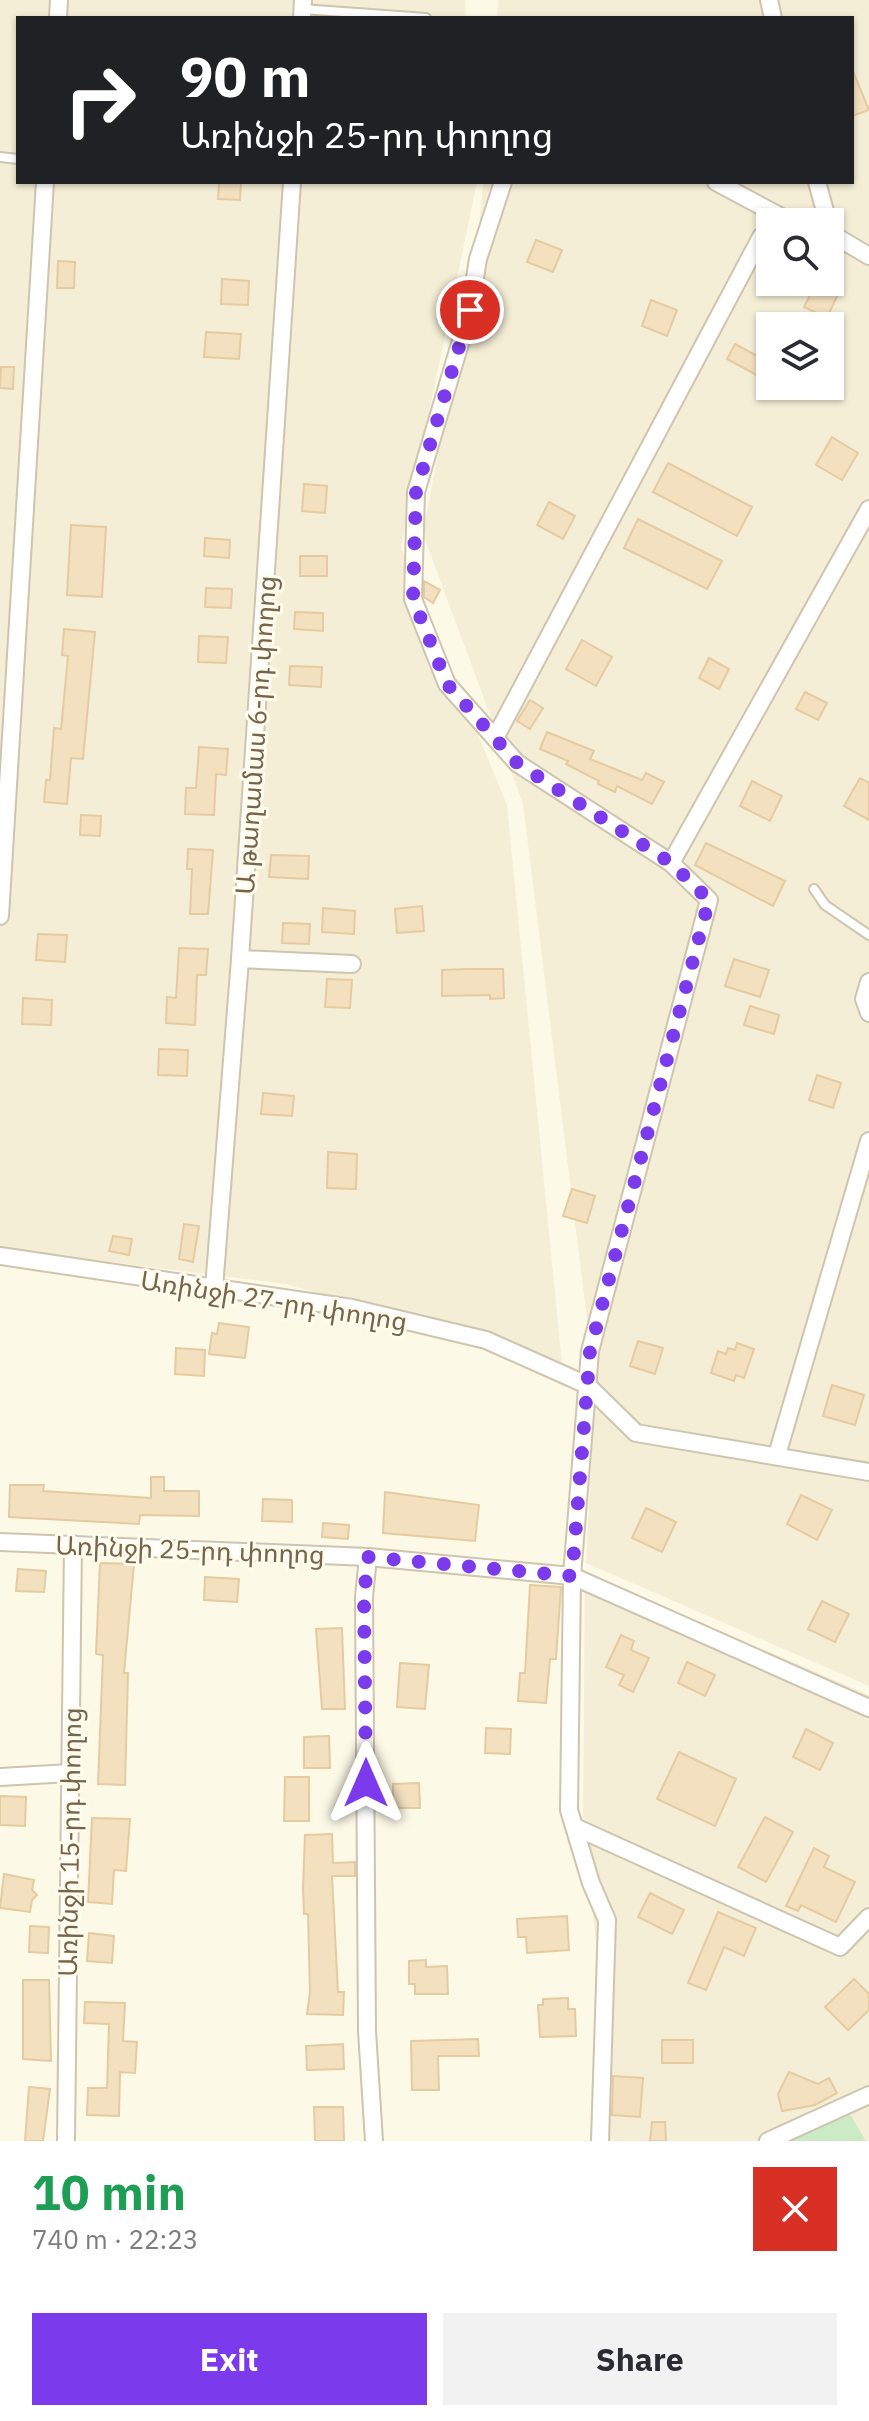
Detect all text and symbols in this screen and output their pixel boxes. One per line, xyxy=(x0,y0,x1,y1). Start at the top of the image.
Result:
text: 90 m xyxy=(180,40,310,112)
icon: right xyxy=(48,48,152,152)
text: Առինջի 25-րդ փողոց xyxy=(180,111,553,158)
map controls xyxy=(756,208,844,400)
button: search xyxy=(756,208,844,296)
pin xyxy=(436,276,504,344)
icon: arrive xyxy=(448,288,492,332)
button: layers xyxy=(756,312,844,400)
street label: Ա թաղամաս 6-րդ փողոց xyxy=(227,574,283,896)
street label: Առինջի 27-րդ փողոց xyxy=(138,1262,410,1338)
street label: Առինջի 25-րդ փողոց xyxy=(55,1527,325,1571)
street label: Առինջի 15-րդ փողոց xyxy=(50,1707,88,1977)
position arrow xyxy=(324,1741,408,1825)
text: 10 min xyxy=(32,2161,186,2223)
button: close xyxy=(753,2167,837,2251)
text: 740 m · 22:23 xyxy=(32,2222,198,2256)
button: Exit xyxy=(32,2313,427,2405)
button: Share xyxy=(443,2313,837,2405)

